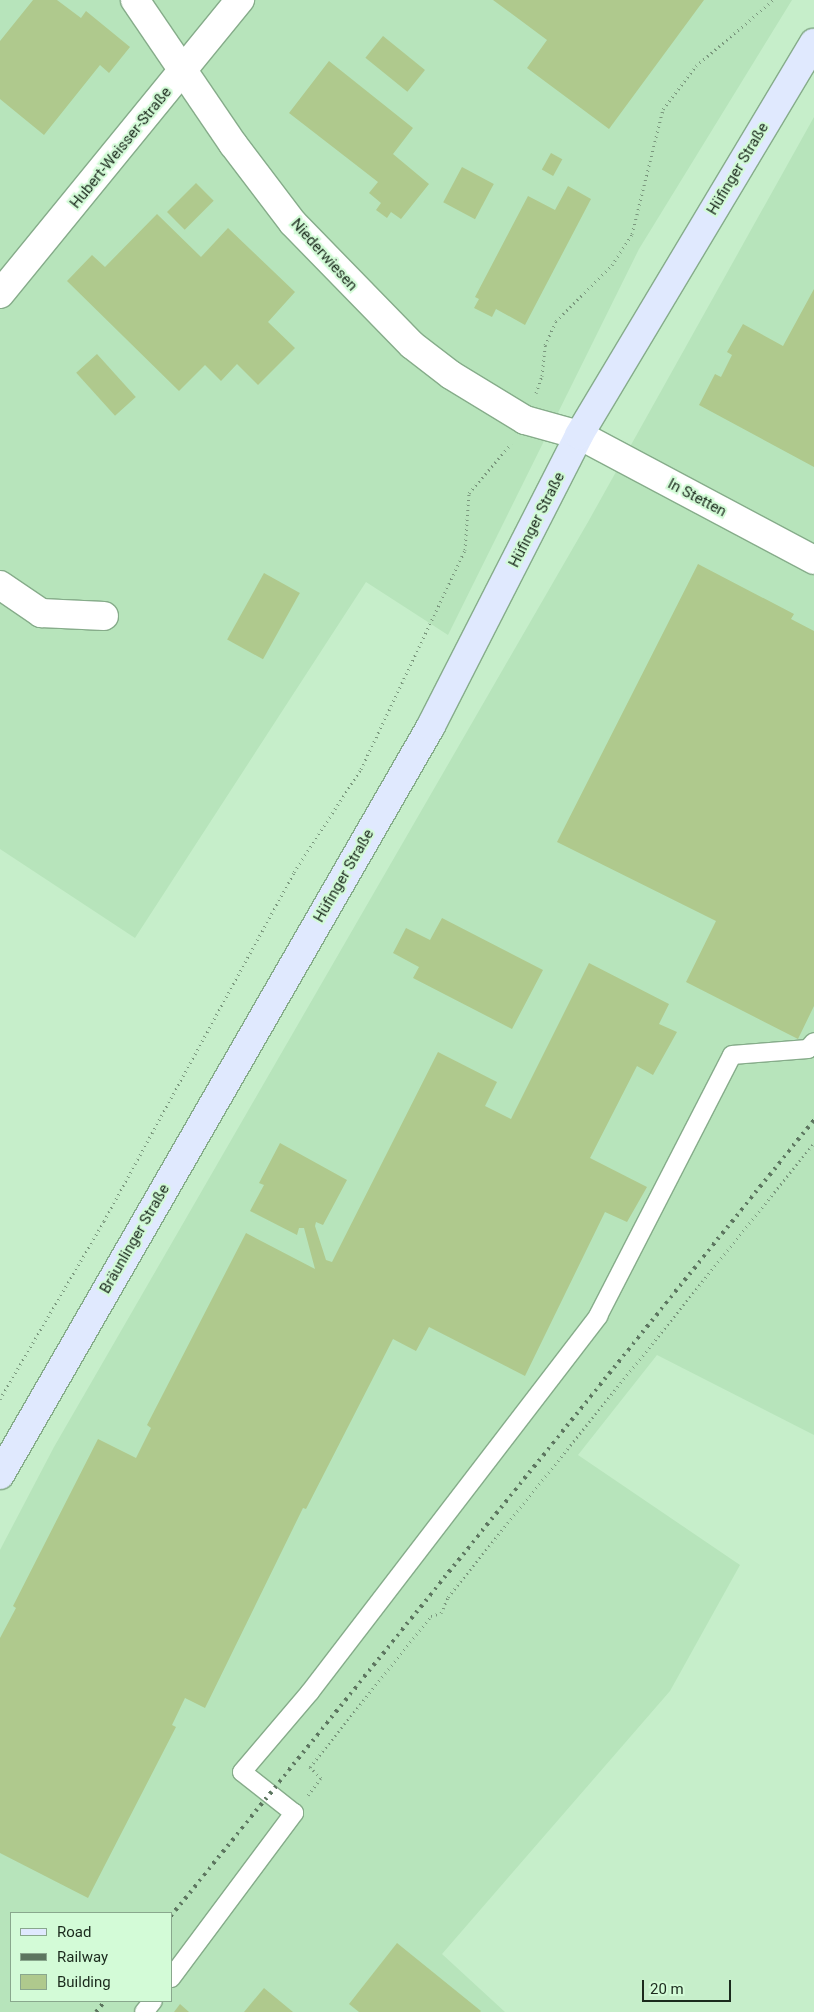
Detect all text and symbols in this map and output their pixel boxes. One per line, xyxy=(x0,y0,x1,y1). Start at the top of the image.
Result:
street label: Hubert-Weisser-Straße xyxy=(67,84,175,212)
street label: Hüfinger Straße xyxy=(703,120,773,218)
street label: Niederwiesen xyxy=(287,215,361,295)
street label: Hüfinger Straße xyxy=(505,469,569,571)
street label: In Stetten xyxy=(665,475,729,521)
street label: Hüfinger Straße xyxy=(310,826,378,926)
street label: Bräunlinger Straße xyxy=(96,1181,174,1297)
legend xyxy=(10,1912,172,2002)
text: Road xyxy=(57,1923,91,1941)
text: Railway xyxy=(57,1948,108,1966)
scale bar xyxy=(644,1970,733,2002)
text: Building xyxy=(57,1973,111,1991)
text: 20 m xyxy=(650,1980,684,1998)

